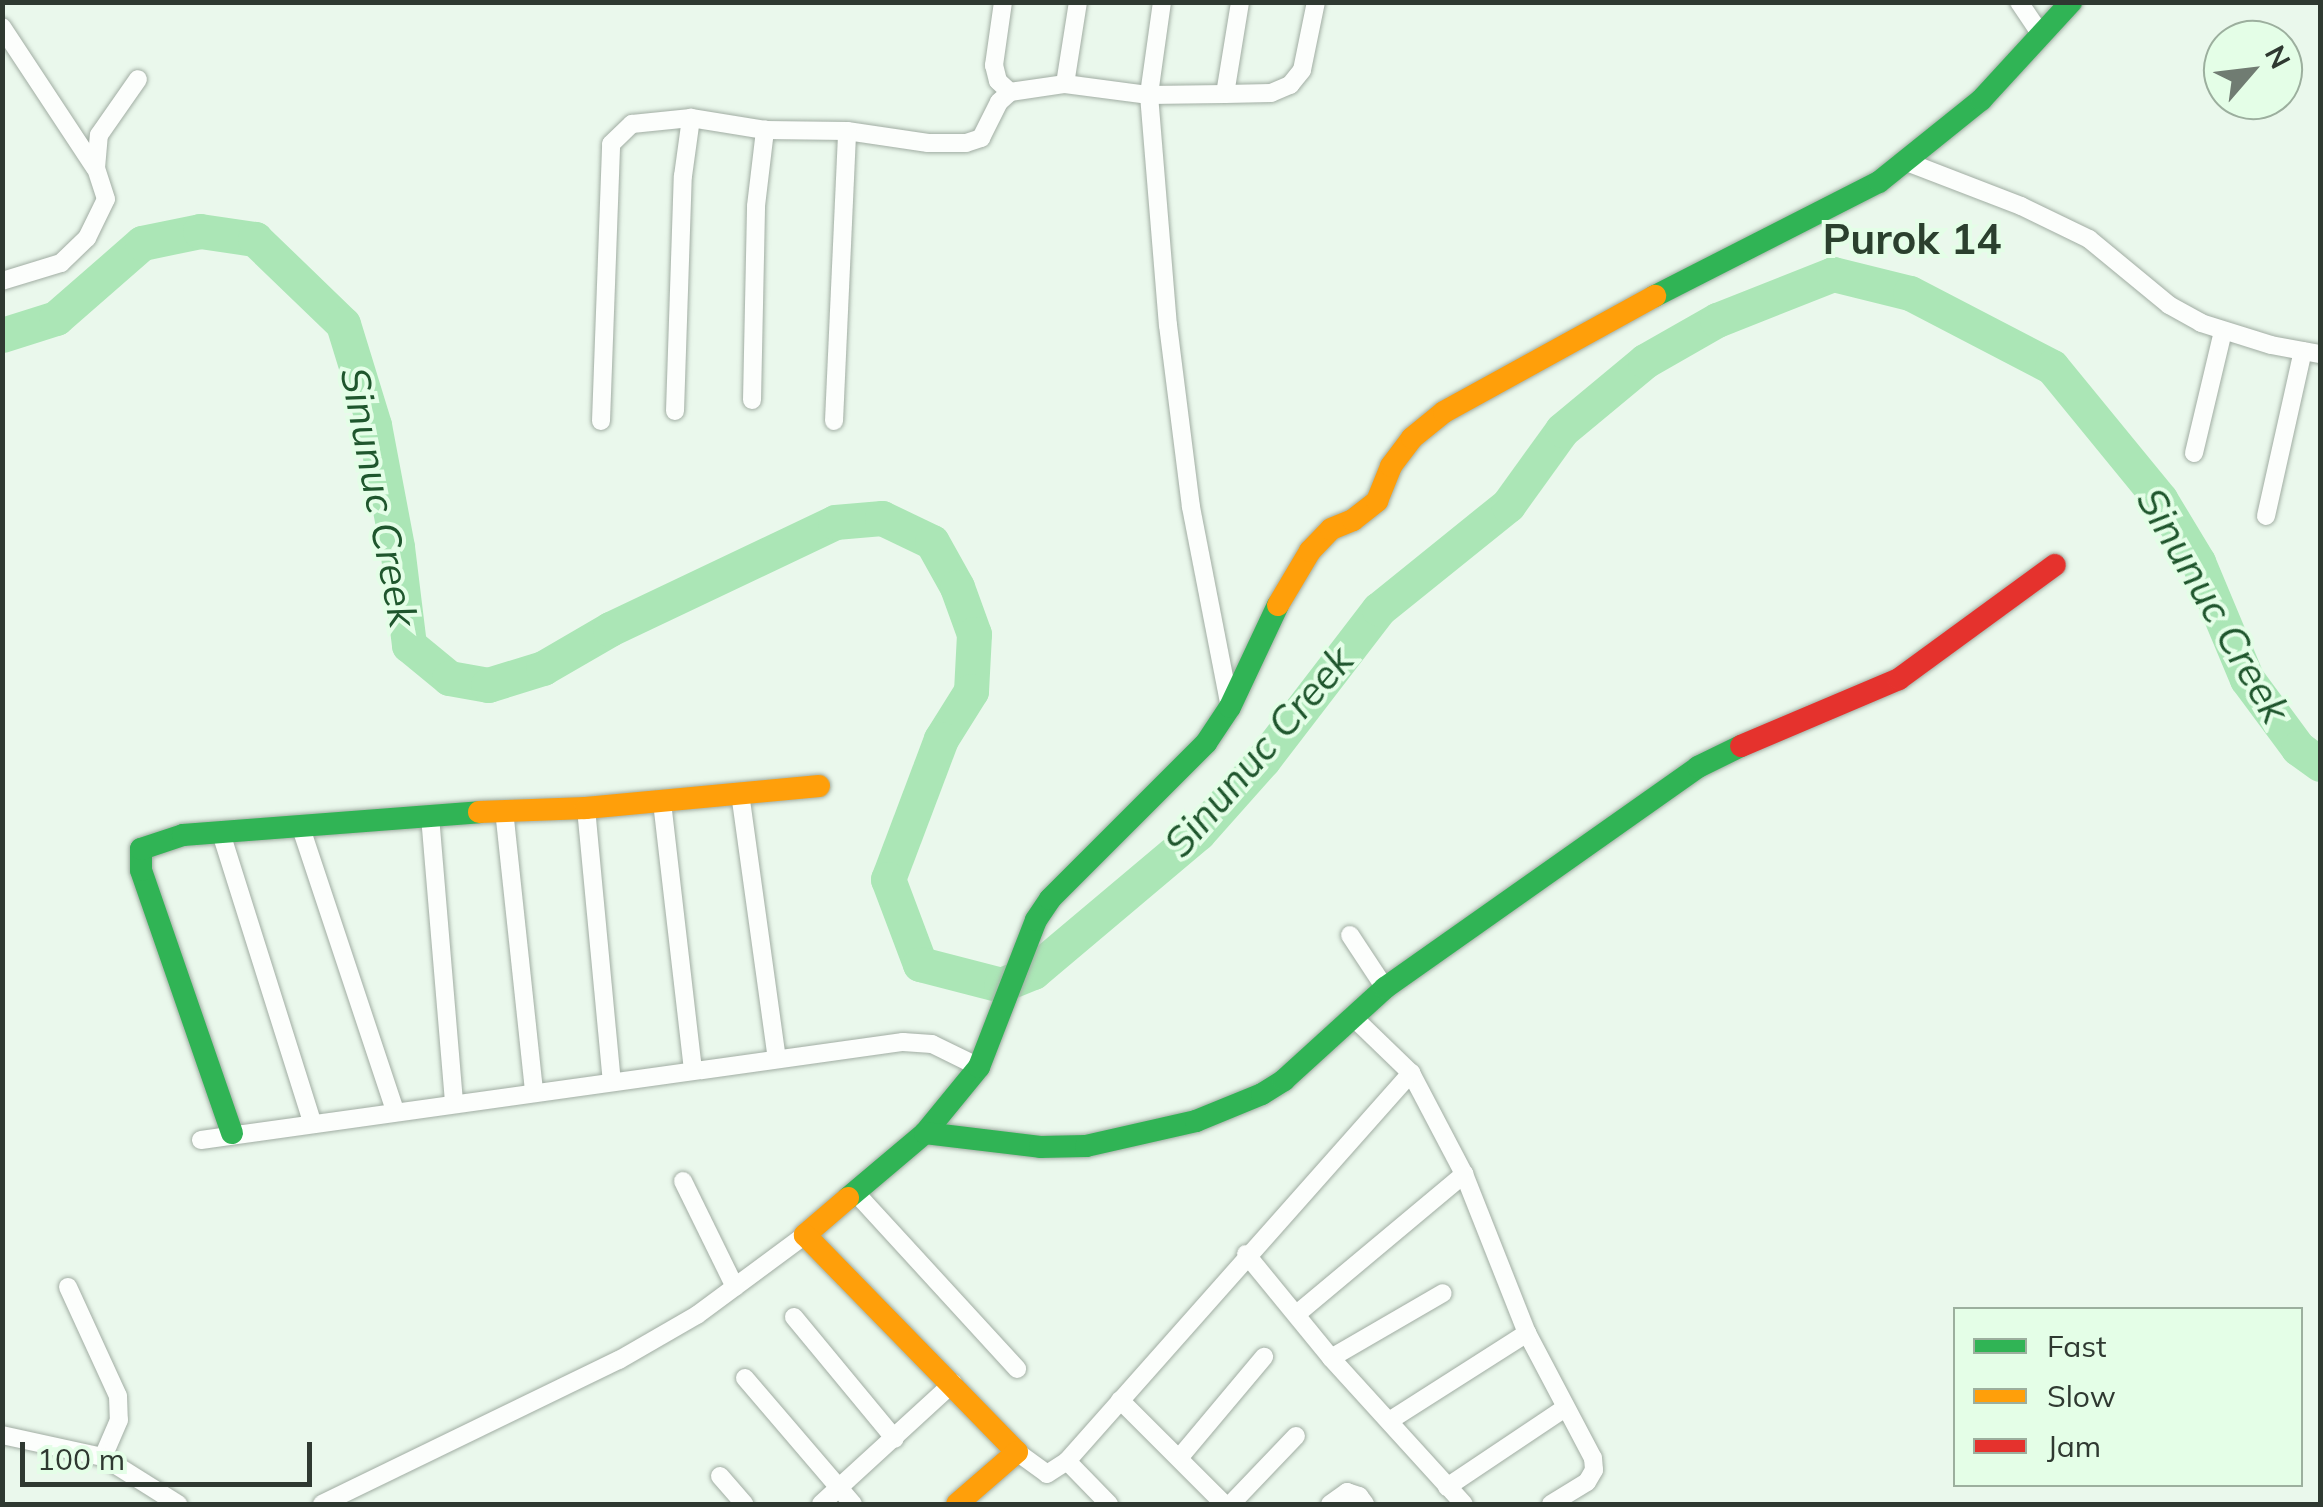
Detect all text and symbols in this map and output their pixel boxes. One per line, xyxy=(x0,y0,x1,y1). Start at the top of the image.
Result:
north arrow xyxy=(2203,20,2303,120)
text: N xyxy=(2258,39,2299,74)
district label: Purok 14 xyxy=(1823,214,2001,264)
water label: Sinunuc Creek xyxy=(331,363,429,631)
water label: Sinunuc Creek xyxy=(2127,479,2301,731)
water label: Sinunuc Creek xyxy=(1153,636,1363,866)
legend xyxy=(1953,1307,2303,1487)
text: Fast xyxy=(2047,1327,2107,1365)
text: Slow xyxy=(2047,1377,2116,1415)
scale bar xyxy=(25,1422,318,1484)
text: Jam xyxy=(2047,1427,2101,1465)
text: 100 m xyxy=(37,1440,125,1478)

